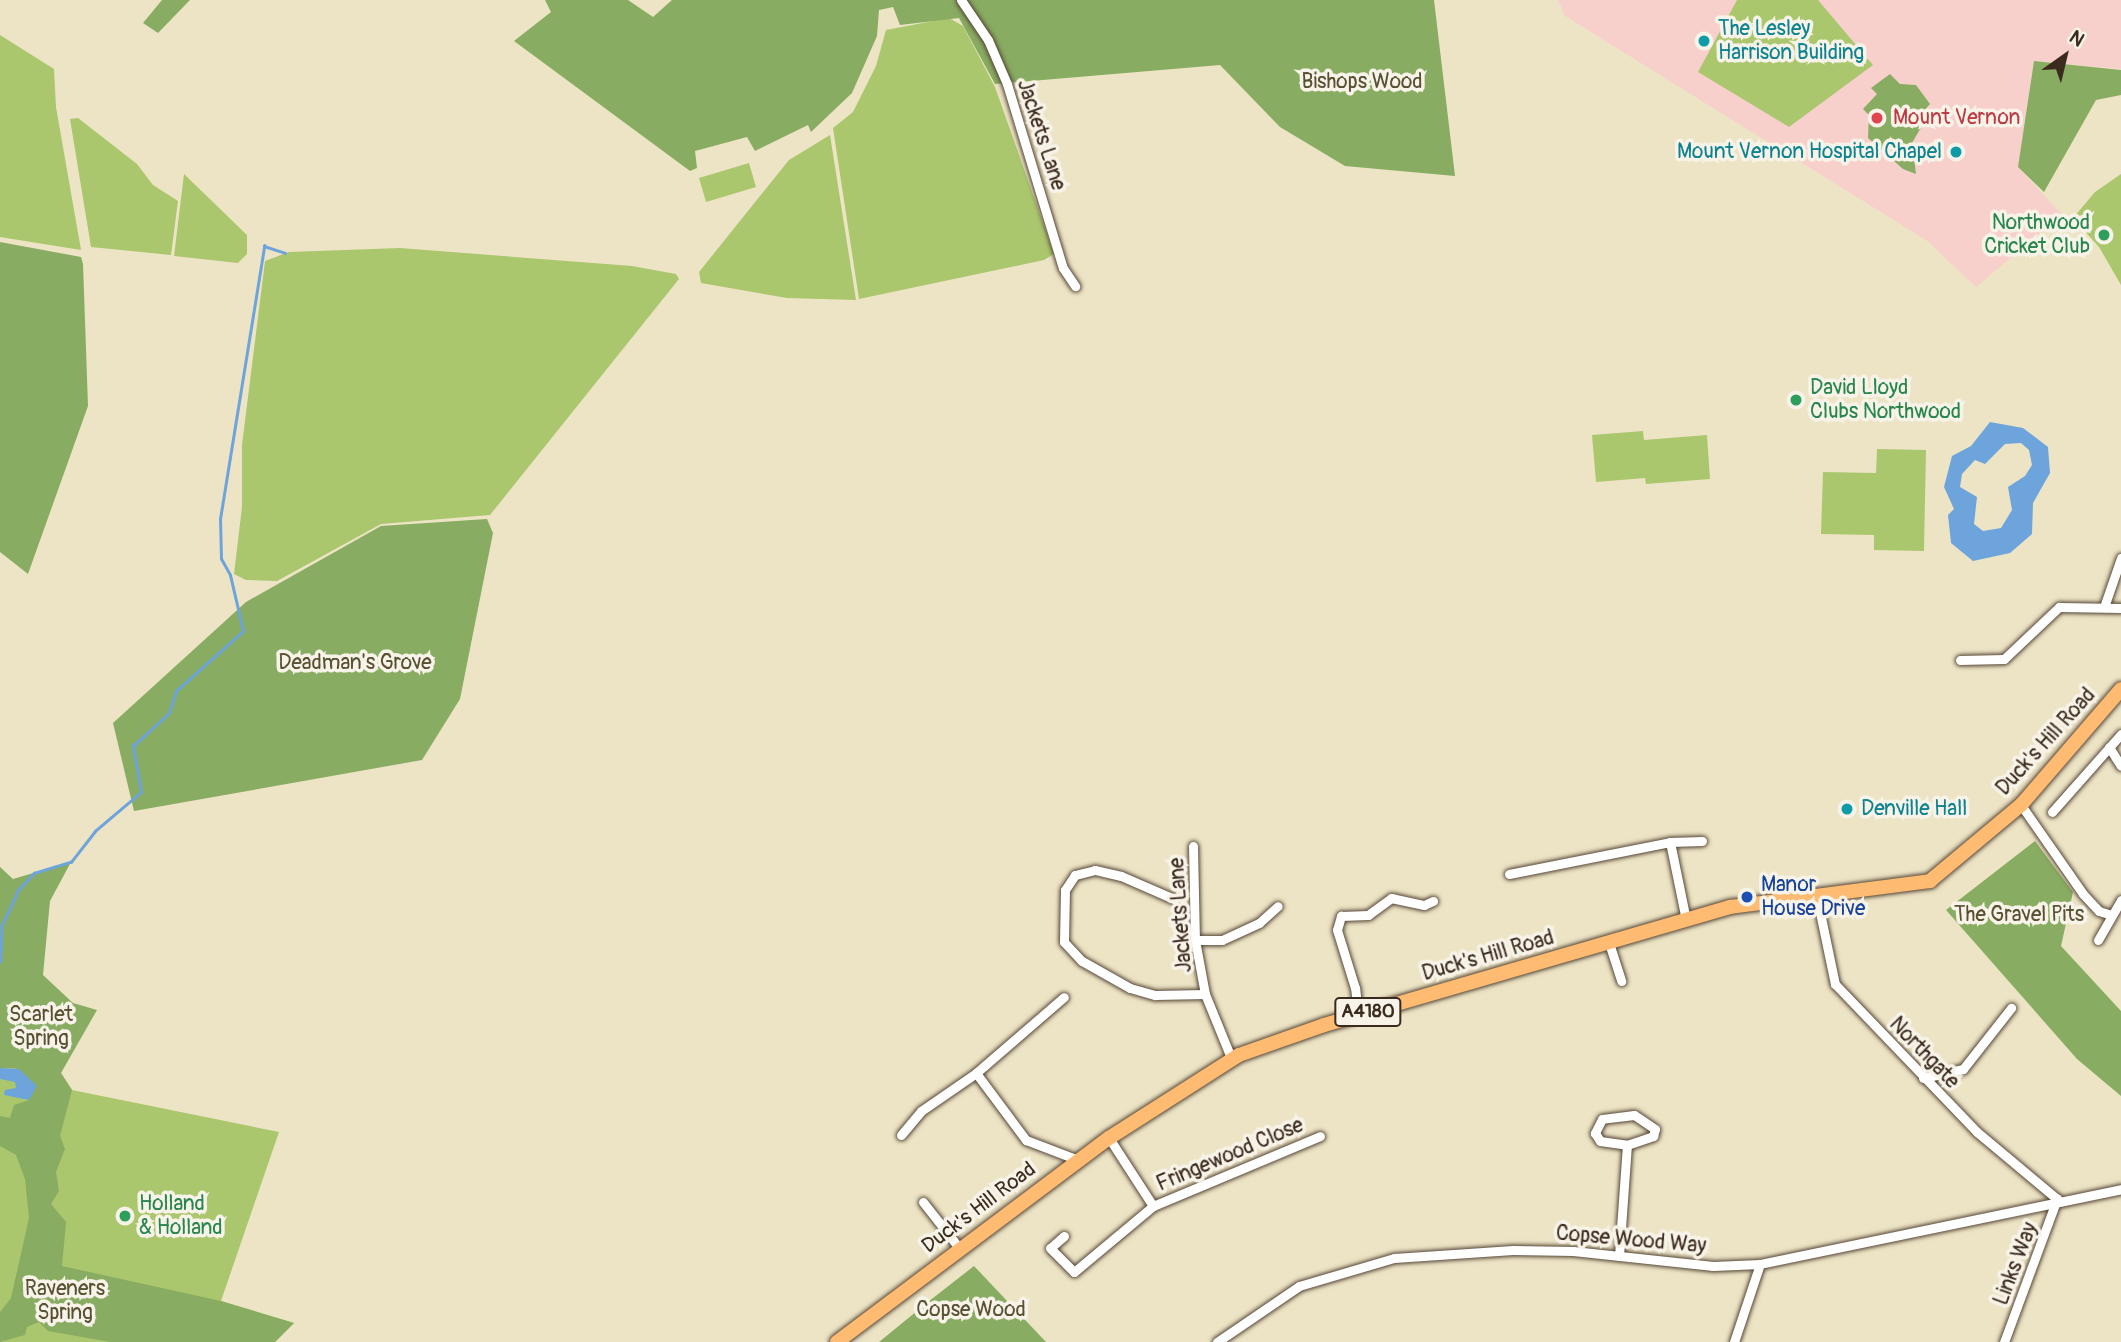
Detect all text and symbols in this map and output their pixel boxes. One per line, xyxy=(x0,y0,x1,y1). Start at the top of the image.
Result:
place label: The Lesley Harrison Building xyxy=(1718,16,1864,66)
north arrow xyxy=(2030,21,2100,91)
text: N xyxy=(2065,25,2089,52)
marker: The Lesley Harrison Building xyxy=(1696,33,1712,49)
park label: Bishops Wood xyxy=(1301,69,1423,95)
street label: Jackets Lane xyxy=(1011,76,1071,194)
place label: Mount Vernon xyxy=(1893,105,2020,131)
marker: Mount Vernon xyxy=(1867,108,1887,128)
place label: Mount Vernon Hospital Chapel xyxy=(1677,139,1942,165)
marker: Mount Vernon Hospital Chapel xyxy=(1948,144,1964,160)
place label: Northwood Cricket Club xyxy=(1984,210,2090,260)
marker: Northwood Cricket Club xyxy=(2096,227,2112,243)
place label: David Lloyd Clubs Northwood xyxy=(1810,375,1961,425)
marker: David Lloyd Clubs Northwood xyxy=(1788,392,1804,408)
park label: Deadman's Grove xyxy=(278,650,432,676)
street label: Duck's Hill Road xyxy=(1991,683,2101,801)
place label: Denville Hall xyxy=(1861,796,1967,822)
marker: Denville Hall xyxy=(1839,801,1855,817)
street label: Jackets Lane xyxy=(1164,857,1198,973)
place label: Manor House Drive xyxy=(1761,872,1865,922)
marker: Manor House Drive xyxy=(1739,889,1755,905)
park label: The Gravel Pits xyxy=(1954,902,2084,928)
street label: Duck's Hill Road xyxy=(1419,925,1557,987)
road number: A4180 xyxy=(1333,996,1403,1028)
park label: Scarlet Spring xyxy=(9,1002,73,1052)
street label: Northgate xyxy=(1884,1012,1964,1094)
street label: Fringewood Close xyxy=(1153,1113,1307,1197)
street label: Duck's Hill Road xyxy=(917,1157,1041,1259)
place label: Holland & Holland xyxy=(139,1191,223,1241)
marker: Holland & Holland xyxy=(117,1208,133,1224)
street label: Links Way xyxy=(1989,1219,2043,1309)
street label: Copse Wood Way xyxy=(1555,1221,1707,1259)
park label: Raveners Spring xyxy=(25,1276,105,1326)
park label: Copse Wood xyxy=(916,1297,1026,1323)

